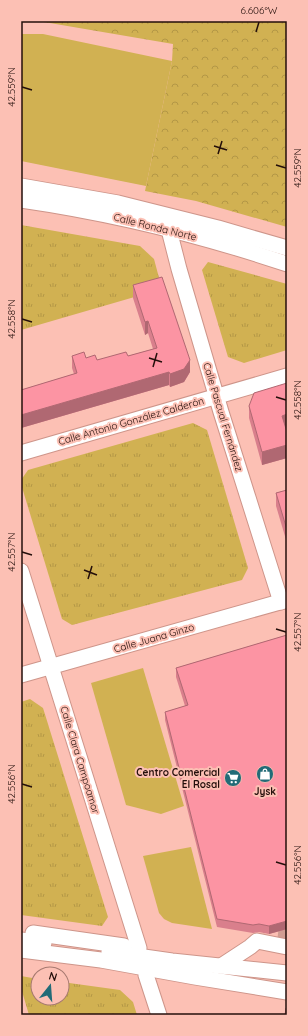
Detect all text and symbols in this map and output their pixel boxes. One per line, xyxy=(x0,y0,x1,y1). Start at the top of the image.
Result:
text: 6.606°W xyxy=(241,4,278,17)
text: 42.559°N xyxy=(5,67,18,107)
text: 42.559°N xyxy=(291,148,304,188)
street label: Calle Ronda Norte xyxy=(112,210,198,244)
text: 42.558°N xyxy=(5,299,18,339)
street label: Calle Pascual Fernández xyxy=(200,361,246,473)
text: 42.558°N xyxy=(291,380,304,420)
street label: Calle Antonio González Calderón xyxy=(57,394,205,448)
text: 42.557°N xyxy=(5,532,18,572)
text: 42.557°N xyxy=(291,612,304,652)
street label: Calle Juana Ginzo xyxy=(112,620,196,656)
street label: Calle Clara Campoamor xyxy=(57,705,103,815)
text: 42.556°N xyxy=(5,764,18,804)
shop icon: Jysk xyxy=(255,764,275,784)
place label: Centro Comercial El Rosal xyxy=(136,766,220,791)
supermarket icon: Centro Comercial El Rosal xyxy=(223,768,243,788)
place label: Jysk xyxy=(254,785,276,798)
text: 42.556°N xyxy=(291,845,304,885)
north arrow xyxy=(30,966,70,1006)
text: N xyxy=(47,969,59,984)

